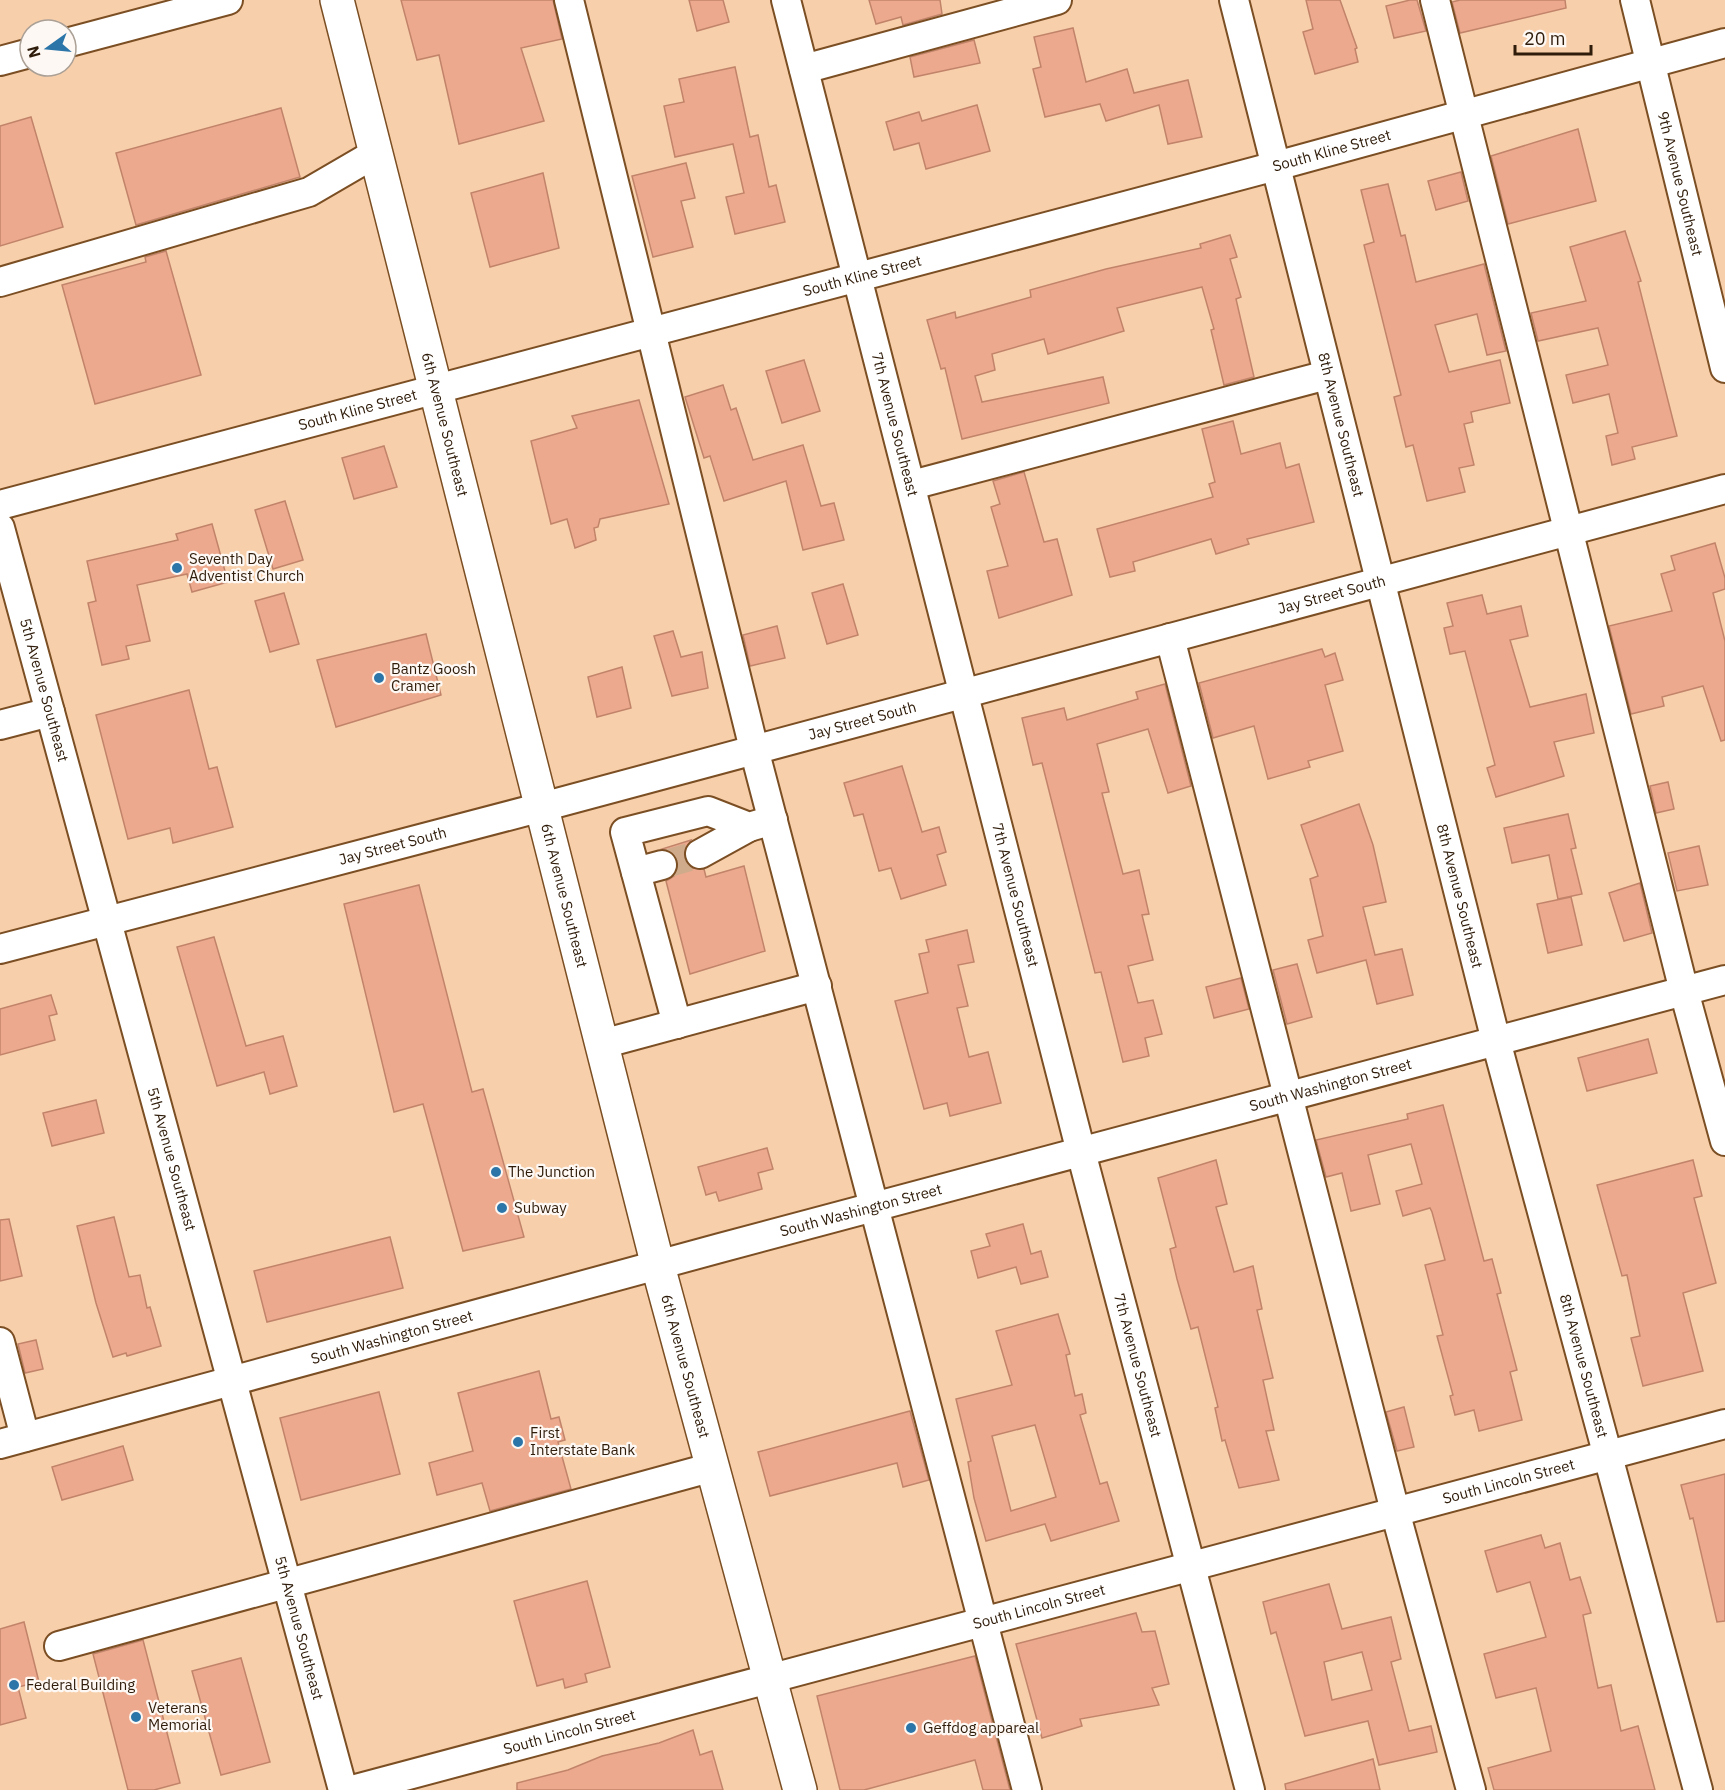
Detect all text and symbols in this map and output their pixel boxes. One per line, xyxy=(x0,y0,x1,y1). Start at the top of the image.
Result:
north arrow xyxy=(18,18,78,78)
scale bar xyxy=(1515,18,1592,56)
text: 20 m xyxy=(1524,27,1566,50)
text: N xyxy=(22,44,45,60)
street label: 9th Avenue Southeast xyxy=(1654,109,1707,258)
street label: South Kline Street xyxy=(1270,125,1393,176)
street label: South Kline Street xyxy=(801,251,923,300)
street label: 6th Avenue Southeast xyxy=(418,350,473,499)
street label: 7th Avenue Southeast xyxy=(868,350,923,498)
street label: 8th Avenue Southeast xyxy=(1314,350,1369,499)
street label: South Kline Street xyxy=(296,385,419,434)
place label: Seventh Day Adventist Church xyxy=(189,549,304,585)
marker: Seventh Day Adventist Church xyxy=(170,561,184,575)
street label: Jay Street South xyxy=(1276,571,1388,618)
street label: 5th Avenue Southeast xyxy=(16,616,73,764)
place label: Bantz Goosh Cramer xyxy=(391,659,476,695)
marker: Bantz Goosh Cramer xyxy=(372,671,386,685)
street label: Jay Street South xyxy=(806,697,918,744)
street label: 6th Avenue Southeast xyxy=(537,821,592,970)
street label: 7th Avenue Southeast xyxy=(988,821,1043,969)
street label: Jay Street South xyxy=(337,822,449,869)
street label: 8th Avenue Southeast xyxy=(1433,822,1487,970)
street label: South Washington Street xyxy=(1247,1054,1414,1115)
street label: 5th Avenue Southeast xyxy=(143,1085,201,1233)
place label: The Junction xyxy=(508,1162,595,1181)
marker: The Junction xyxy=(489,1165,503,1179)
street label: South Washington Street xyxy=(778,1179,944,1241)
place label: Subway xyxy=(514,1198,567,1217)
marker: Subway xyxy=(495,1201,509,1215)
street label: 7th Avenue Southeast xyxy=(1110,1291,1166,1439)
street label: 6th Avenue Southeast xyxy=(657,1292,714,1440)
street label: 8th Avenue Southeast xyxy=(1556,1292,1613,1440)
street label: South Washington Street xyxy=(308,1306,475,1368)
place label: First Interstate Bank xyxy=(530,1423,635,1459)
marker: First Interstate Bank xyxy=(511,1435,525,1449)
street label: South Lincoln Street xyxy=(1440,1454,1577,1508)
street label: 5th Avenue Southeast xyxy=(271,1554,328,1702)
street label: South Lincoln Street xyxy=(971,1580,1107,1633)
place label: Federal Building xyxy=(26,1675,135,1694)
marker: Federal Building xyxy=(7,1678,21,1692)
place label: Veterans Memorial xyxy=(148,1698,211,1734)
street label: South Lincoln Street xyxy=(501,1705,637,1758)
marker: Veterans Memorial xyxy=(129,1710,143,1724)
place label: Geffdog appareal xyxy=(923,1718,1039,1737)
marker: Geffdog appareal xyxy=(904,1721,918,1735)

